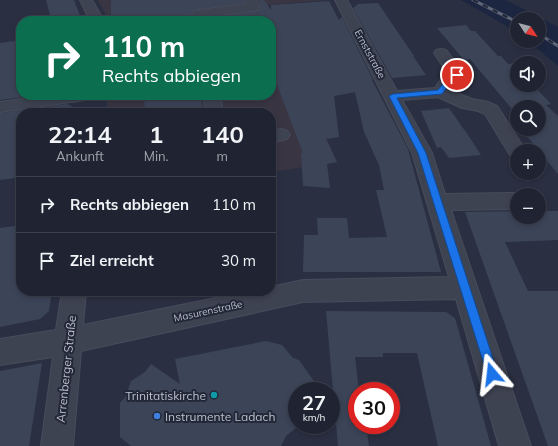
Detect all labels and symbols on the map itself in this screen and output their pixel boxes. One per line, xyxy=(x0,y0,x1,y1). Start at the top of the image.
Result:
north arrow xyxy=(510,12,546,48)
street label: Ernststraße xyxy=(352,27,388,81)
pin xyxy=(440,58,474,92)
street label: Masurenstraße xyxy=(172,297,244,325)
street label: Arrenberger Straße xyxy=(53,315,79,423)
position arrow xyxy=(471,353,513,395)
speed limit sign: 30 xyxy=(348,382,400,434)
place label: Trinitatiskirche xyxy=(125,388,206,403)
marker: Trinitatiskirche xyxy=(209,390,219,400)
place label: Instrumente Ladach xyxy=(165,409,276,424)
marker: Instrumente Ladach xyxy=(152,411,162,421)

